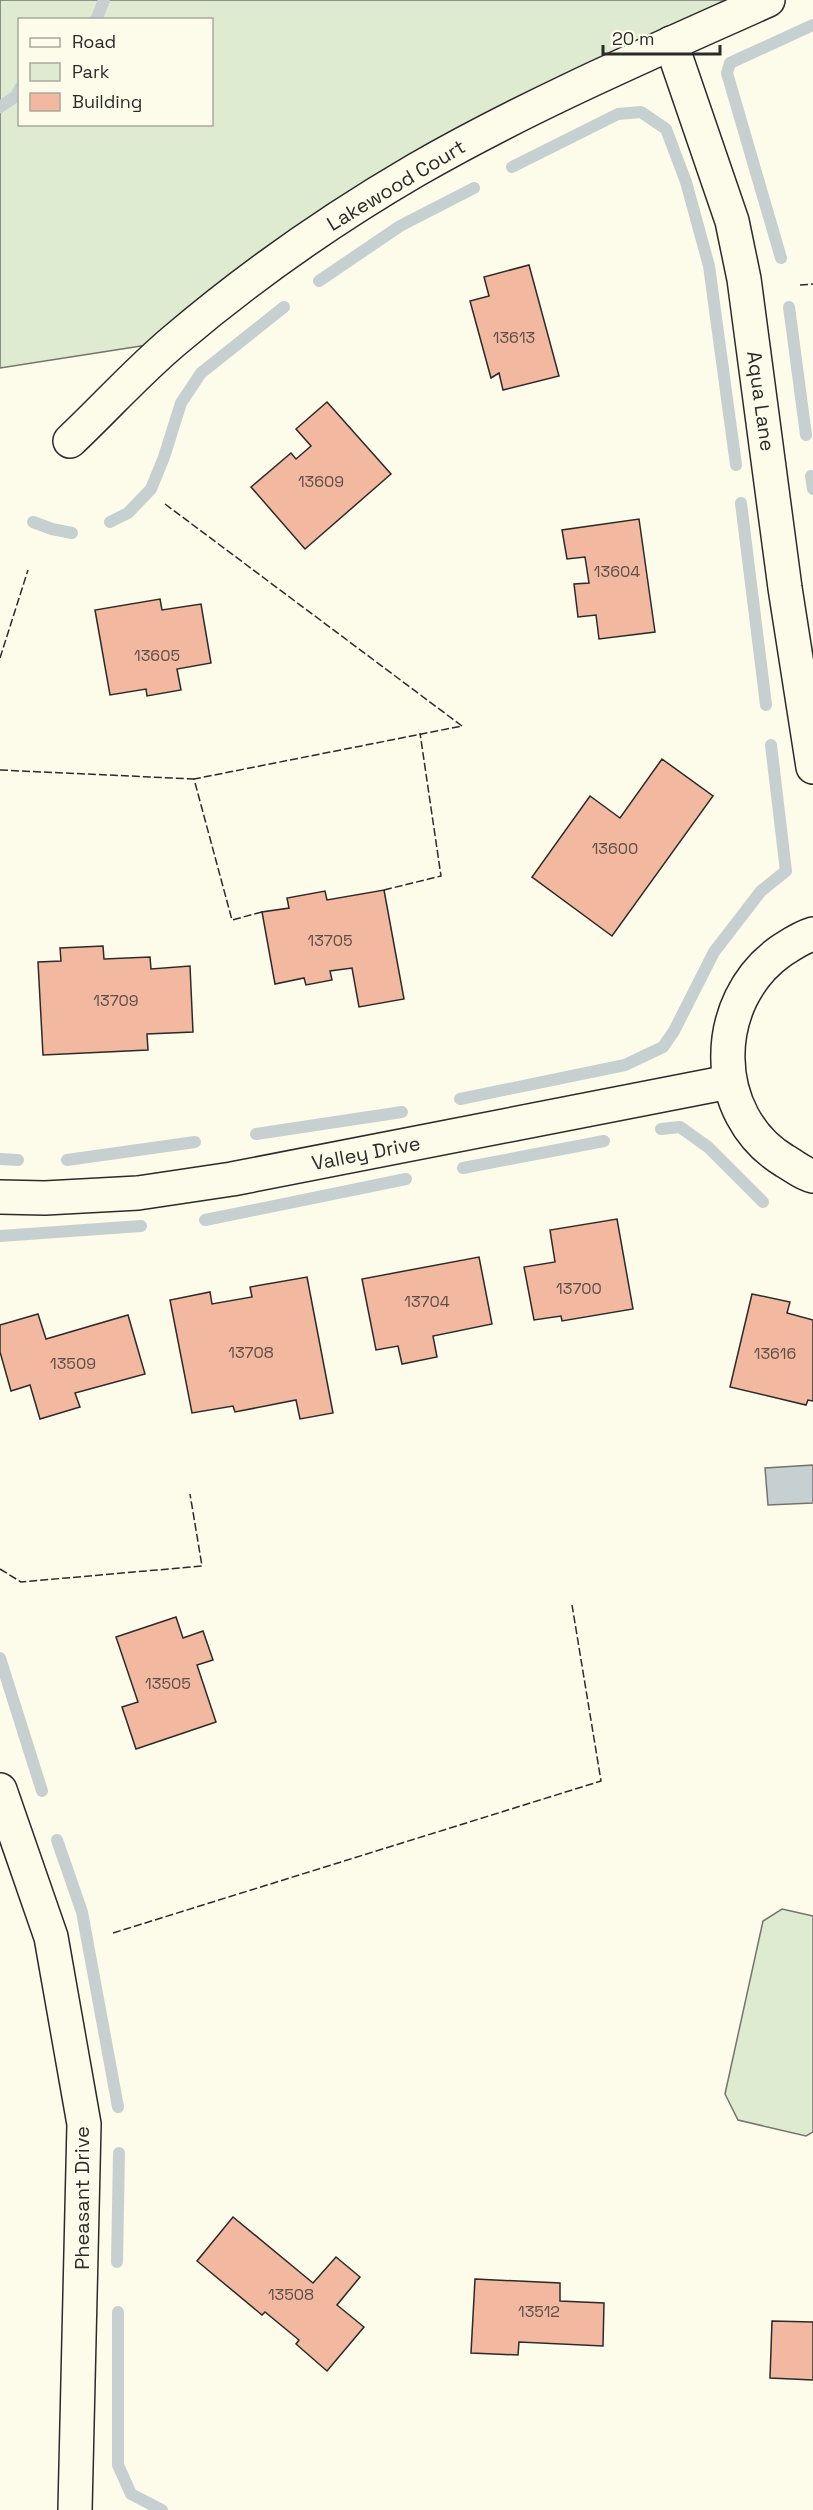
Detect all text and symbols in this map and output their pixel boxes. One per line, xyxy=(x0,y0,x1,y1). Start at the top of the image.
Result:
legend xyxy=(18,18,213,126)
scale bar xyxy=(603,18,720,56)
text: 20 m xyxy=(612,27,655,50)
text: Road xyxy=(72,30,116,53)
text: Park xyxy=(72,60,110,83)
text: Building xyxy=(72,90,142,113)
street label: Lakewood Court xyxy=(322,133,470,237)
house number: 13613 xyxy=(493,327,535,348)
street label: Aqua Lane xyxy=(741,349,781,453)
house number: 13609 xyxy=(298,471,344,492)
house number: 13604 xyxy=(594,561,640,582)
house number: 13605 xyxy=(134,645,180,666)
house number: 13600 xyxy=(592,838,638,859)
house number: 13705 xyxy=(307,930,353,951)
house number: 13709 xyxy=(93,990,139,1011)
street label: Valley Drive xyxy=(309,1130,423,1176)
house number: 13700 xyxy=(556,1278,602,1299)
house number: 13704 xyxy=(404,1291,450,1312)
house number: 13708 xyxy=(228,1342,274,1363)
house number: 13616 xyxy=(754,1343,796,1364)
house number: 13509 xyxy=(50,1353,96,1374)
house number: 13505 xyxy=(145,1673,191,1694)
street label: Pheasant Drive xyxy=(69,2126,95,2270)
house number: 13508 xyxy=(268,2284,314,2305)
house number: 13512 xyxy=(518,2301,560,2322)

